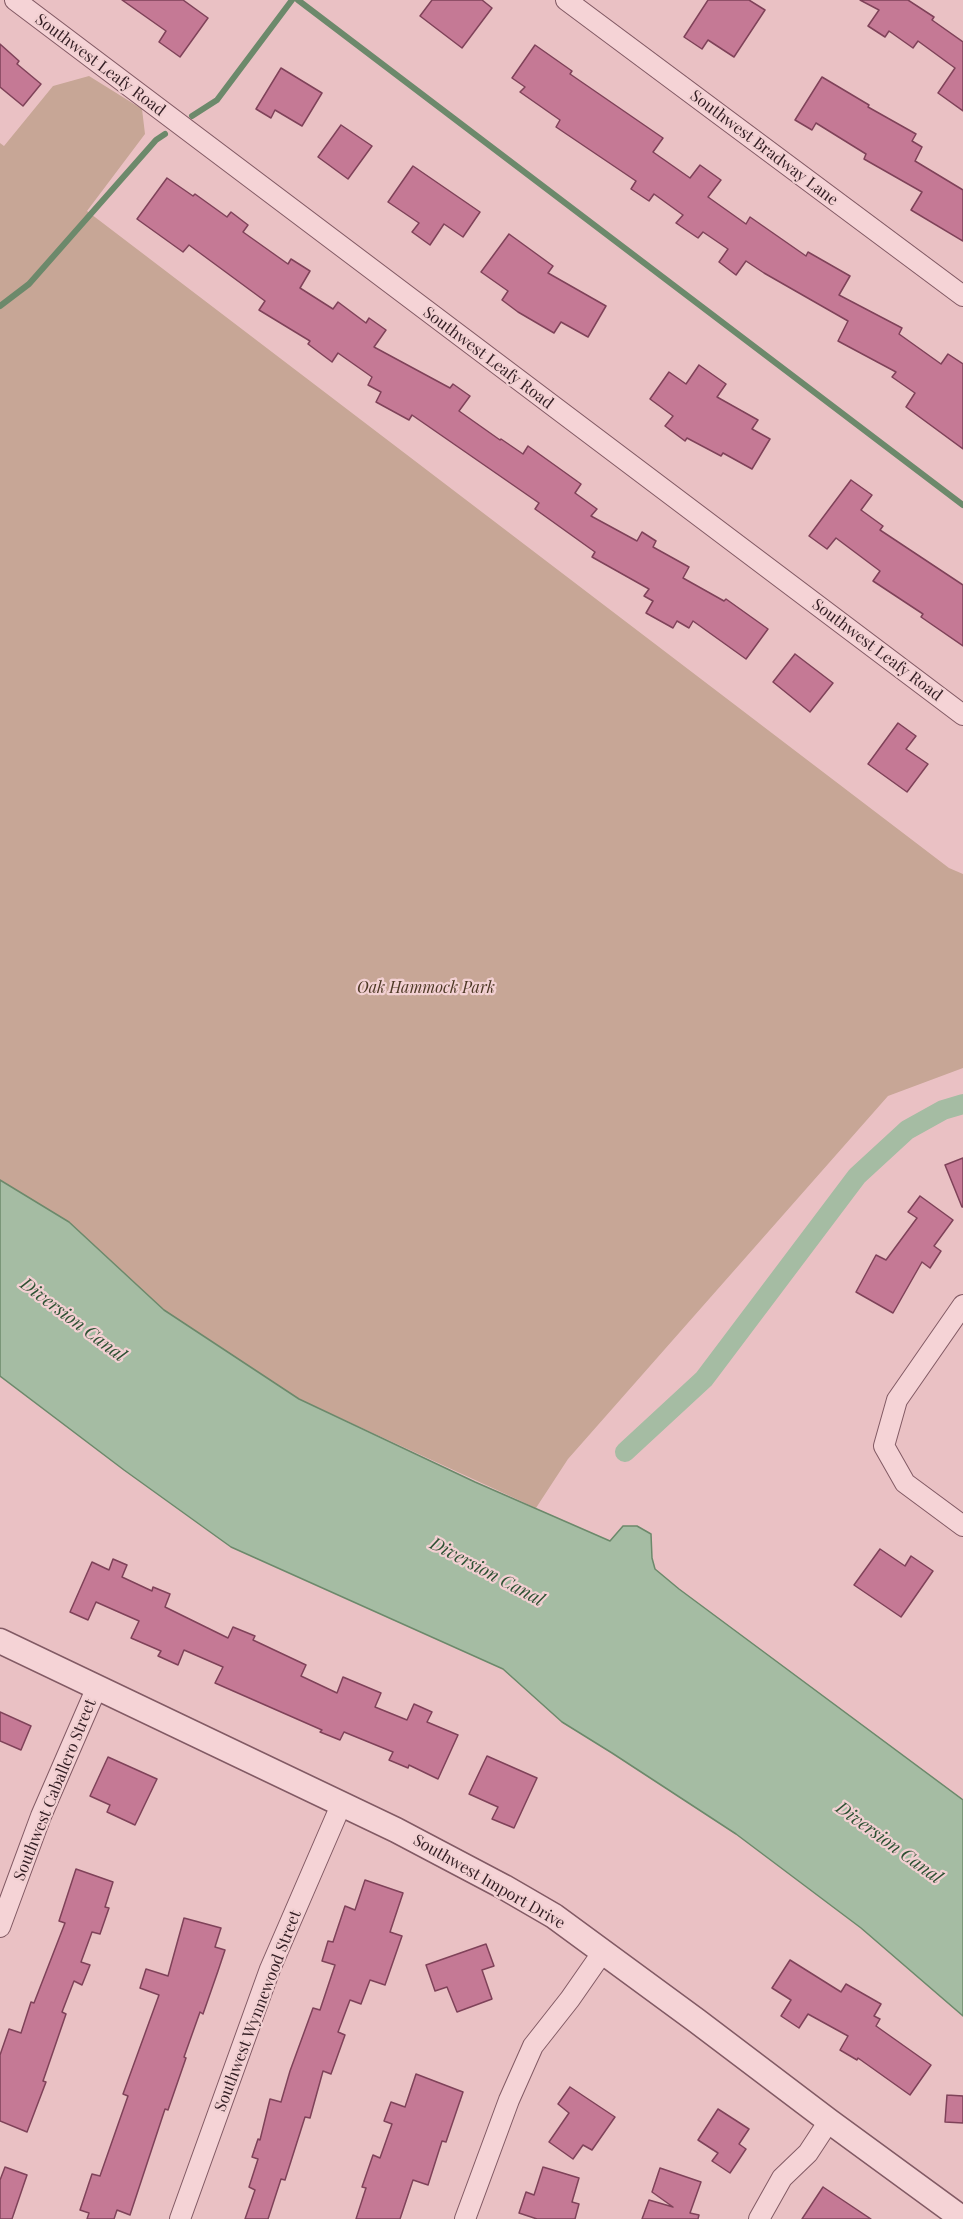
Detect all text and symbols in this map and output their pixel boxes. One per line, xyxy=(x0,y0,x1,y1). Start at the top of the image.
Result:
street label: Southwest Leafy Road xyxy=(31,10,169,120)
street label: Southwest Bradway Lane xyxy=(686,86,842,210)
street label: Southwest Leafy Road xyxy=(419,303,557,413)
street label: Southwest Leafy Road xyxy=(808,595,946,705)
park label: Oak Hammock Park xyxy=(357,978,495,998)
water label: Diversion Canal xyxy=(16,1274,130,1366)
water label: Diversion Canal xyxy=(426,1533,548,1611)
street label: Southwest Caballero Street xyxy=(10,1696,100,1884)
water label: Diversion Canal xyxy=(832,1797,946,1889)
street label: Southwest Import Drive xyxy=(410,1831,568,1933)
street label: Southwest Wynnewood Street xyxy=(211,1908,305,2114)

